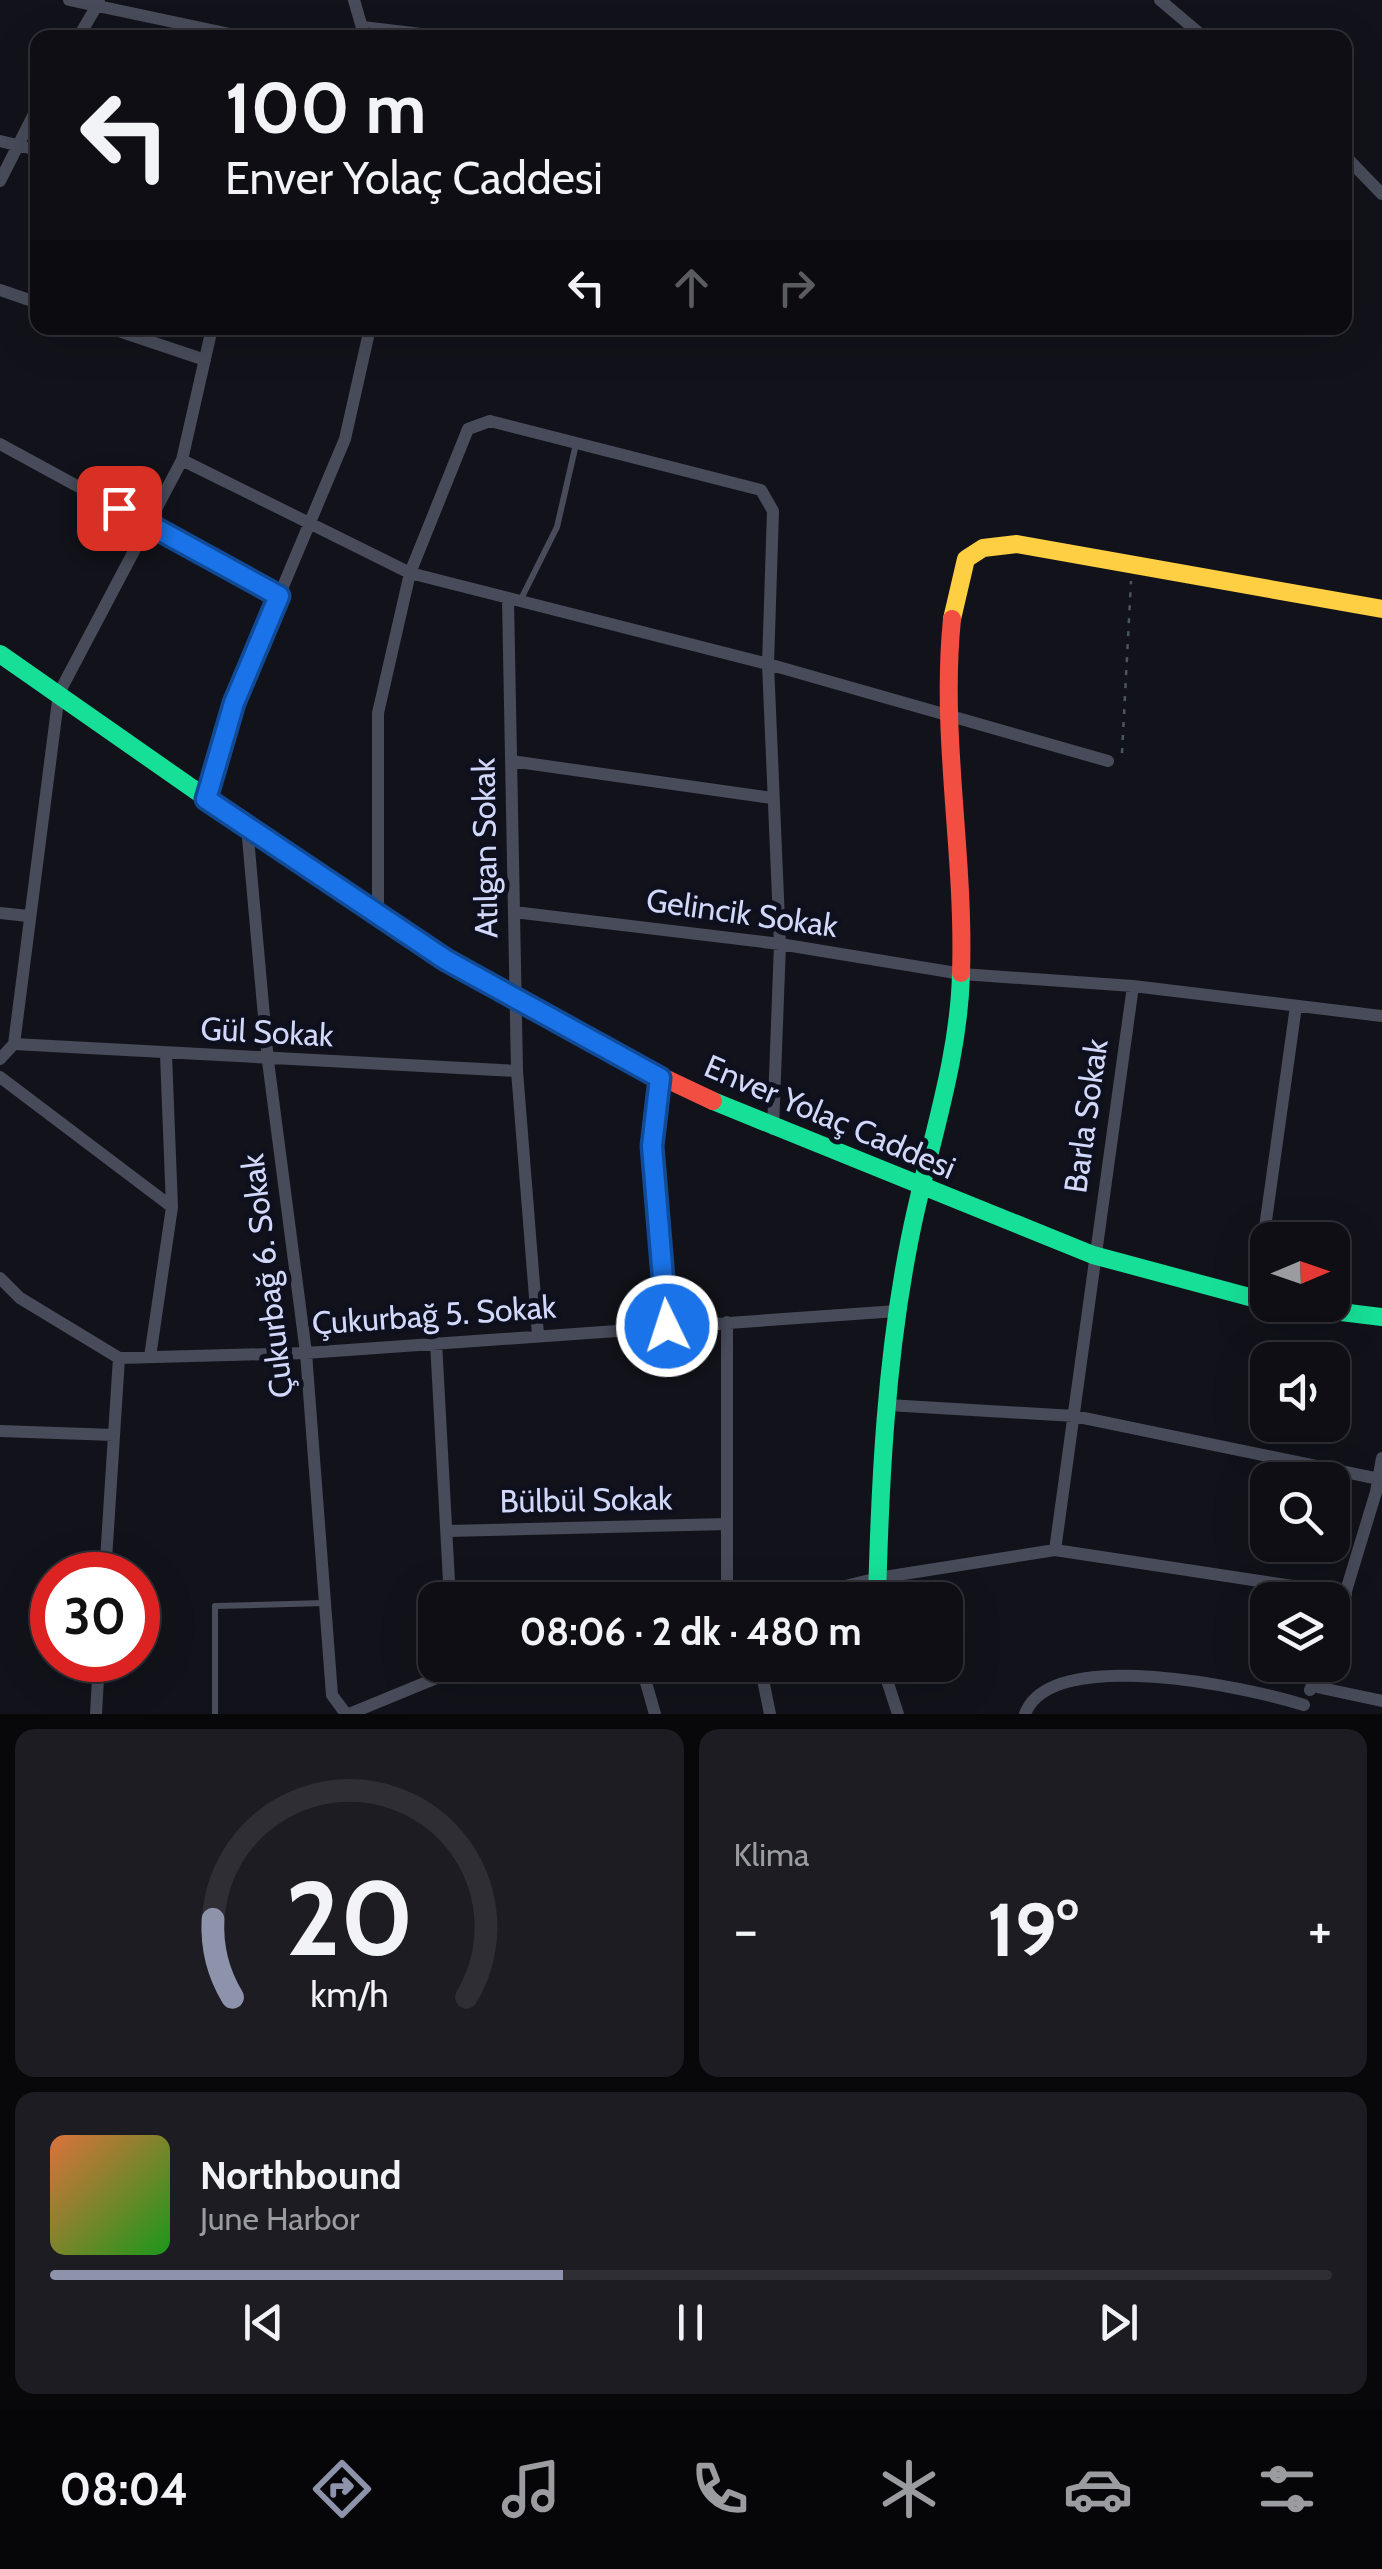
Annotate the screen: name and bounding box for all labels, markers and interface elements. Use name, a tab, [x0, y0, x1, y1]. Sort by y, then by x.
text: 100 m	[225, 65, 426, 151]
icon: left	[60, 70, 190, 200]
text: Enver Yolaç Caddesi	[225, 151, 603, 205]
icon: left	[559, 260, 614, 315]
icon: ahead	[664, 260, 719, 315]
icon: right	[769, 260, 824, 315]
pin	[77, 466, 162, 551]
icon: arrive	[92, 481, 147, 536]
street label: Atılgan Sokak	[463, 757, 506, 939]
street label: Gelincik Sokak	[644, 880, 841, 945]
street label: Gül Sokak	[200, 1009, 335, 1054]
street label: Barla Sokak	[1055, 1036, 1116, 1195]
street label: Enver Yolaç Caddesi	[699, 1046, 962, 1187]
street label: Çukurbağ 6. Sokak	[232, 1151, 301, 1400]
north arrow	[1250, 1222, 1350, 1322]
map controls	[1250, 1222, 1350, 1682]
position arrow	[615, 1274, 719, 1378]
street label: Çukurbağ 5. Sokak	[310, 1286, 558, 1342]
button: sound	[1250, 1342, 1350, 1442]
button: search	[1250, 1462, 1350, 1562]
street label: Bülbül Sokak	[499, 1478, 673, 1521]
speed limit sign: 30	[30, 1552, 160, 1682]
button: layers	[1250, 1582, 1350, 1682]
text: 08:06 · 2 dk · 480 m	[520, 1608, 861, 1655]
text: Klima	[734, 1835, 809, 1874]
text: 20	[285, 1855, 413, 1981]
text: 19°	[987, 1884, 1079, 1975]
text: −	[734, 1896, 758, 1963]
text: +	[1308, 1896, 1332, 1963]
text: km/h	[310, 1973, 388, 2016]
text: Northbound	[200, 2152, 402, 2199]
text: June Harbor	[200, 2199, 359, 2238]
icon: previous	[236, 2295, 291, 2350]
icon: pause	[663, 2295, 718, 2350]
icon: next	[1091, 2295, 1146, 2350]
icon: directions	[307, 2454, 377, 2524]
icon: music	[496, 2454, 566, 2524]
icon: phone	[685, 2454, 755, 2524]
icon: climate	[874, 2454, 944, 2524]
icon: car	[1063, 2454, 1133, 2524]
icon: filters	[1252, 2454, 1322, 2524]
text: 08:04	[60, 2462, 188, 2516]

